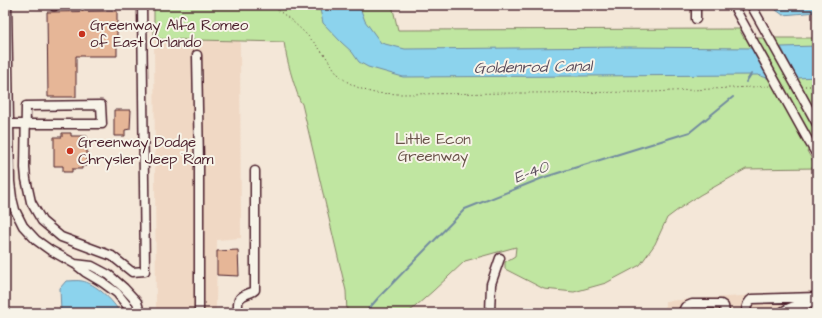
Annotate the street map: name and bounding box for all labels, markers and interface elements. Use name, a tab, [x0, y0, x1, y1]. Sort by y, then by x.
place label: Greenway Alfa Romeo of East Orlando	[90, 15, 249, 53]
marker: Greenway Alfa Romeo of East Orlando	[77, 29, 87, 39]
water label: Goldenrod Canal	[474, 55, 595, 79]
park label: Little Econ Greenway	[395, 129, 471, 168]
place label: Greenway Dodge Chrysler Jeep Ram	[78, 132, 214, 171]
marker: Greenway Dodge Chrysler Jeep Ram	[65, 146, 75, 156]
water label: E-40	[511, 155, 553, 189]

